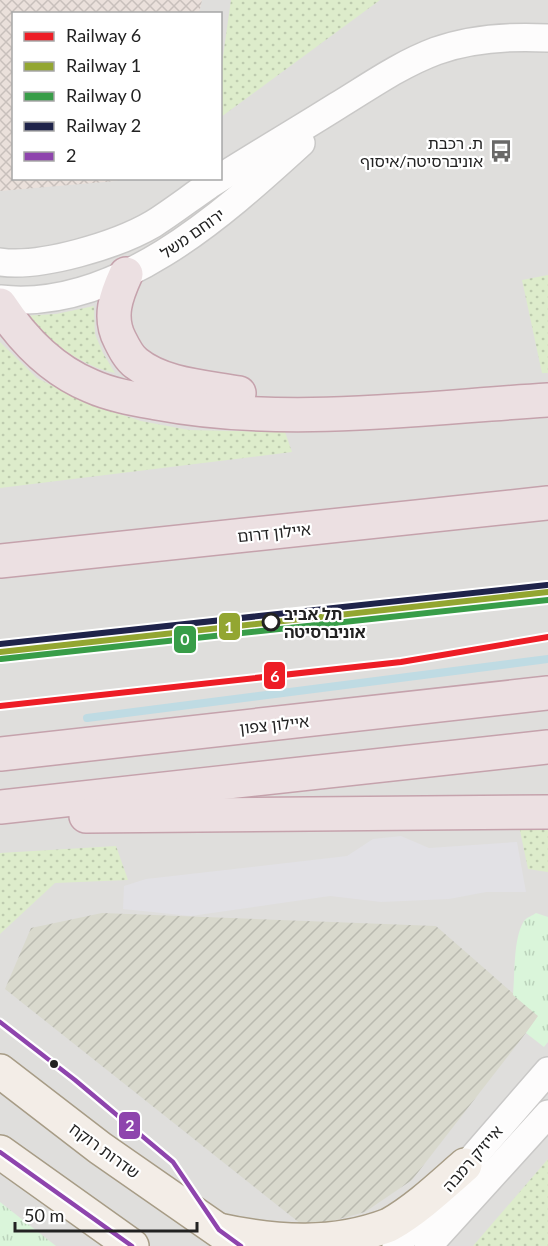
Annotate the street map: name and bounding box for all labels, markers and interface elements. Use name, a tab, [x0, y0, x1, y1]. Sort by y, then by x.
legend	[12, 12, 222, 180]
text: Railway 6	[66, 24, 141, 46]
text: Railway 1	[66, 54, 141, 76]
text: Railway 0	[66, 84, 141, 106]
text: Railway 2	[66, 114, 141, 136]
place label: ת. רכבת אוניברסיטה/איסוף	[360, 133, 483, 170]
bus stop icon: ת. רכבת אוניברסיטה/איסוף	[488, 138, 514, 164]
text: 2	[66, 144, 76, 166]
street label: ירוחם משל	[156, 204, 228, 262]
street label: איילון דרום	[236, 519, 312, 545]
place label: תל אביב אוניברסיטה	[284, 604, 366, 641]
line badge: 1	[218, 612, 241, 641]
marker: תל אביב אוניברסיטה	[262, 613, 280, 631]
text: 1	[224, 617, 234, 636]
line badge: 0	[173, 625, 197, 654]
text: 0	[180, 629, 190, 648]
line badge: 6	[263, 661, 286, 690]
text: 6	[270, 666, 280, 685]
street label: איילון צפון	[238, 711, 310, 737]
unlabelled marker	[48, 1058, 60, 1070]
line badge: 2	[118, 1111, 141, 1140]
text: 2	[125, 1115, 135, 1134]
street label: שדרות רוקח	[66, 1118, 144, 1182]
street label: אייזיק רמבה	[438, 1121, 506, 1195]
scale bar	[15, 1195, 196, 1233]
text: 50 m	[24, 1204, 64, 1226]

